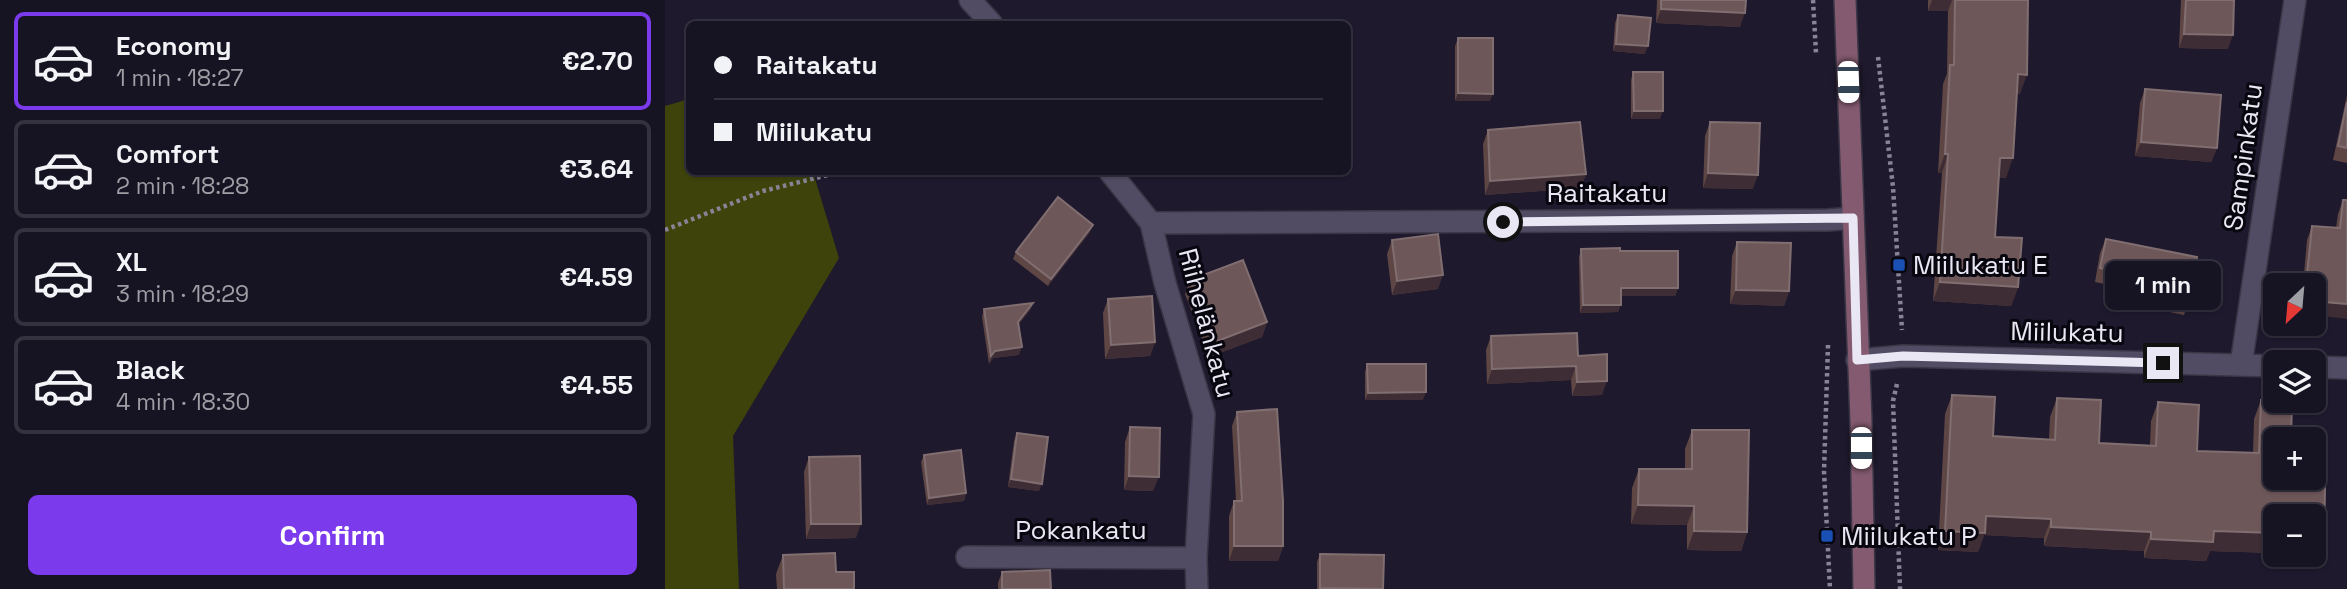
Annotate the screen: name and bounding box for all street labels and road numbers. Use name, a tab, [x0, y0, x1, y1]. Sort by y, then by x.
street label: Sampinkatu	[2216, 81, 2270, 233]
street label: Raitakatu	[1547, 176, 1667, 210]
street label: Riihelänkatu	[1171, 244, 1243, 402]
street label: Miilukatu	[2010, 314, 2124, 350]
street label: Pokankatu	[1015, 513, 1147, 547]

